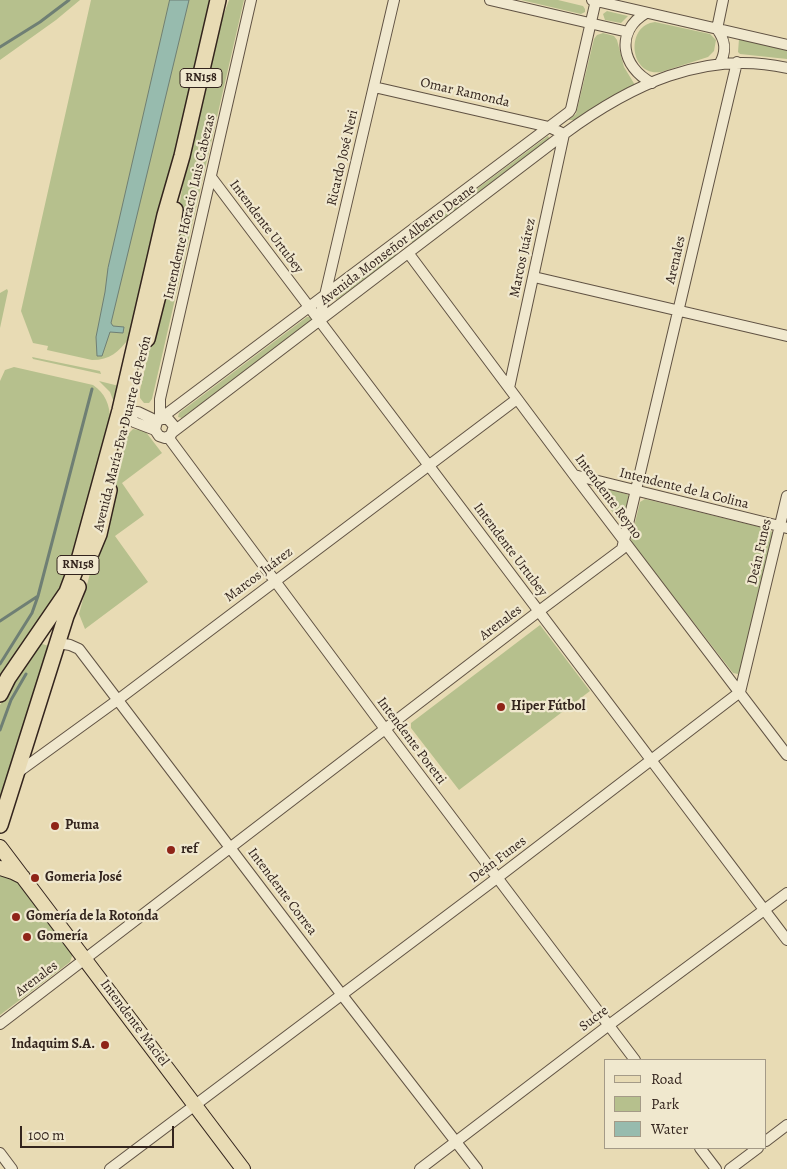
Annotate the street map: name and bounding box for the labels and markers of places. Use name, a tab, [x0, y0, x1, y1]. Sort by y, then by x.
place label: Hiper Fútbol	[511, 699, 585, 715]
marker: Hiper Fútbol	[495, 701, 507, 713]
place label: Puma	[65, 818, 99, 834]
marker: Puma	[49, 820, 61, 832]
place label: ref	[181, 842, 198, 858]
marker: ref	[165, 844, 177, 856]
place label: Gomeria José	[45, 870, 122, 886]
marker: Gomeria José	[29, 872, 41, 884]
place label: Gomería de la Rotonda	[26, 909, 159, 925]
marker: Gomería de la Rotonda	[10, 911, 22, 923]
place label: Gomería	[37, 929, 88, 945]
marker: Gomería	[21, 931, 33, 943]
place label: Indaquim S.A.	[11, 1037, 95, 1053]
marker: Indaquim S.A.	[99, 1039, 111, 1051]

